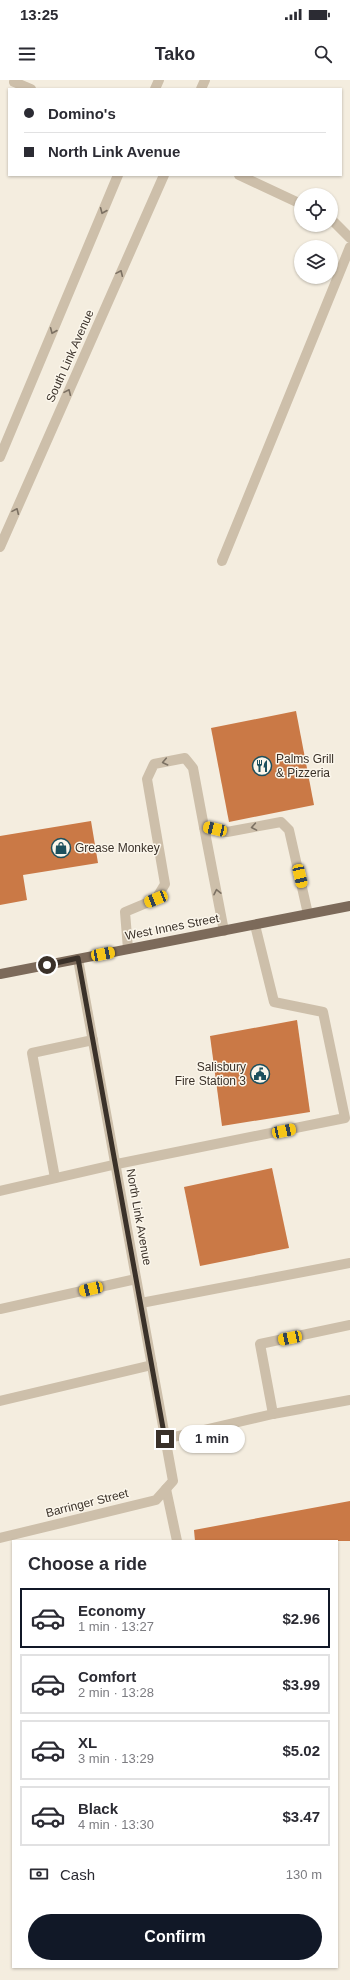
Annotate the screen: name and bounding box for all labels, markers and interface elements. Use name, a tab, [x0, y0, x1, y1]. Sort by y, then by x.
text: 13:25	[20, 6, 58, 23]
icon: menu	[16, 43, 38, 65]
icon: search	[312, 43, 334, 65]
text: Tako	[155, 44, 195, 64]
text: Domino's	[48, 105, 116, 122]
text: North Link Avenue	[48, 143, 180, 160]
map controls	[294, 188, 338, 284]
button: locate	[294, 188, 338, 232]
one-way arrow	[100, 207, 108, 214]
button: layers	[294, 240, 338, 284]
one-way arrow	[116, 270, 124, 277]
street label: South Link Avenue	[43, 307, 97, 404]
one-way arrow	[50, 326, 58, 334]
one-way arrow	[63, 389, 71, 397]
one-way arrow	[11, 508, 19, 515]
place label: Palms Grill & Pizzeria	[276, 752, 334, 780]
restaurant icon: Palms Grill & Pizzeria	[251, 755, 273, 777]
one-way arrow	[162, 757, 169, 765]
car	[202, 820, 228, 838]
one-way arrow	[251, 822, 257, 831]
shop icon: Grease Monkey	[50, 837, 72, 859]
place label: Grease Monkey	[75, 841, 160, 855]
car	[291, 863, 309, 889]
car	[143, 889, 169, 909]
one-way arrow	[213, 889, 222, 895]
street label: West Innes Street	[124, 911, 221, 943]
car	[90, 946, 116, 962]
route start	[38, 956, 56, 974]
place label: Salisbury Fire Station 3	[175, 1060, 246, 1088]
public building icon: Salisbury Fire Station 3	[249, 1063, 271, 1085]
car	[271, 1123, 297, 1139]
street label: North Link Avenue	[124, 1168, 154, 1267]
car	[78, 1280, 104, 1298]
car	[277, 1330, 303, 1346]
callout: 1 min	[179, 1425, 245, 1453]
route end	[156, 1430, 174, 1448]
text: 1 min	[195, 1431, 229, 1446]
street label: Barringer Street	[44, 1486, 130, 1520]
text: Choose a ride	[28, 1554, 147, 1574]
icon: car	[30, 1600, 66, 1636]
text: Economy	[78, 1602, 146, 1619]
text: $2.96	[282, 1610, 320, 1627]
text: 1 min · 13:27	[78, 1619, 154, 1634]
icon: car	[30, 1666, 66, 1702]
text: Comfort	[78, 1668, 136, 1685]
text: $3.99	[282, 1676, 320, 1693]
text: 2 min · 13:28	[78, 1685, 154, 1700]
icon: car	[30, 1732, 66, 1768]
text: XL	[78, 1734, 97, 1751]
text: $5.02	[282, 1742, 320, 1759]
text: 3 min · 13:29	[78, 1751, 154, 1766]
icon: car	[30, 1798, 66, 1834]
text: Black	[78, 1800, 118, 1817]
text: $3.47	[282, 1808, 320, 1825]
text: 4 min · 13:30	[78, 1817, 154, 1832]
icon: cash	[28, 1863, 50, 1885]
text: Cash	[60, 1866, 95, 1883]
text: 130 m	[286, 1867, 322, 1882]
button: Confirm	[28, 1914, 322, 1960]

